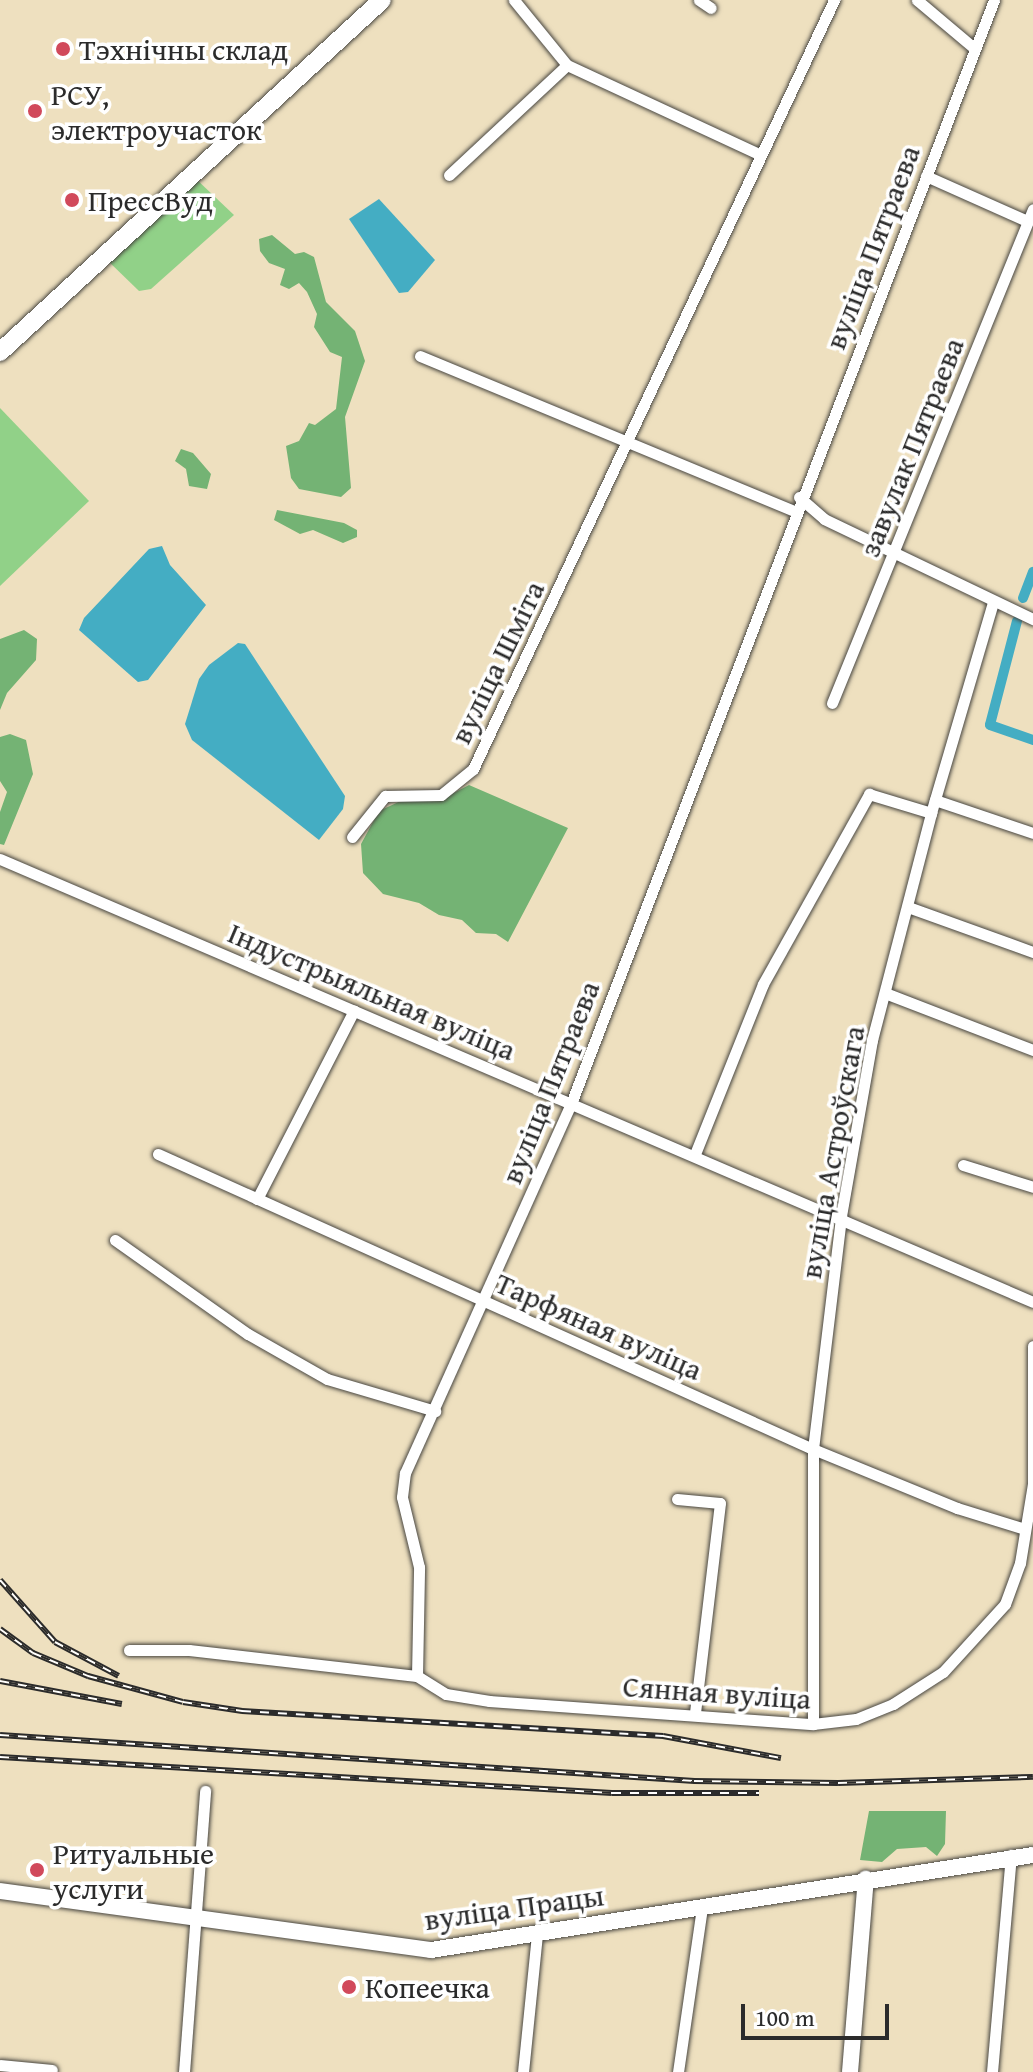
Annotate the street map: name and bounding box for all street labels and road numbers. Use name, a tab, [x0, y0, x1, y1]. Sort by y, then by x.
street label: вуліца Пятраева	[817, 140, 927, 354]
street label: завулак Пятраева	[851, 332, 971, 562]
street label: вуліца Шміта	[442, 575, 552, 749]
street label: Індустрыяльная вуліца	[223, 914, 521, 1068]
street label: вуліца Пятраева	[493, 975, 607, 1189]
street label: вуліца Астроўскага	[792, 1023, 872, 1281]
street label: Тарфяная вуліца	[490, 1264, 708, 1388]
street label: Сянная вуліца	[622, 1667, 812, 1717]
street label: вуліца Працы	[422, 1877, 606, 1937]

